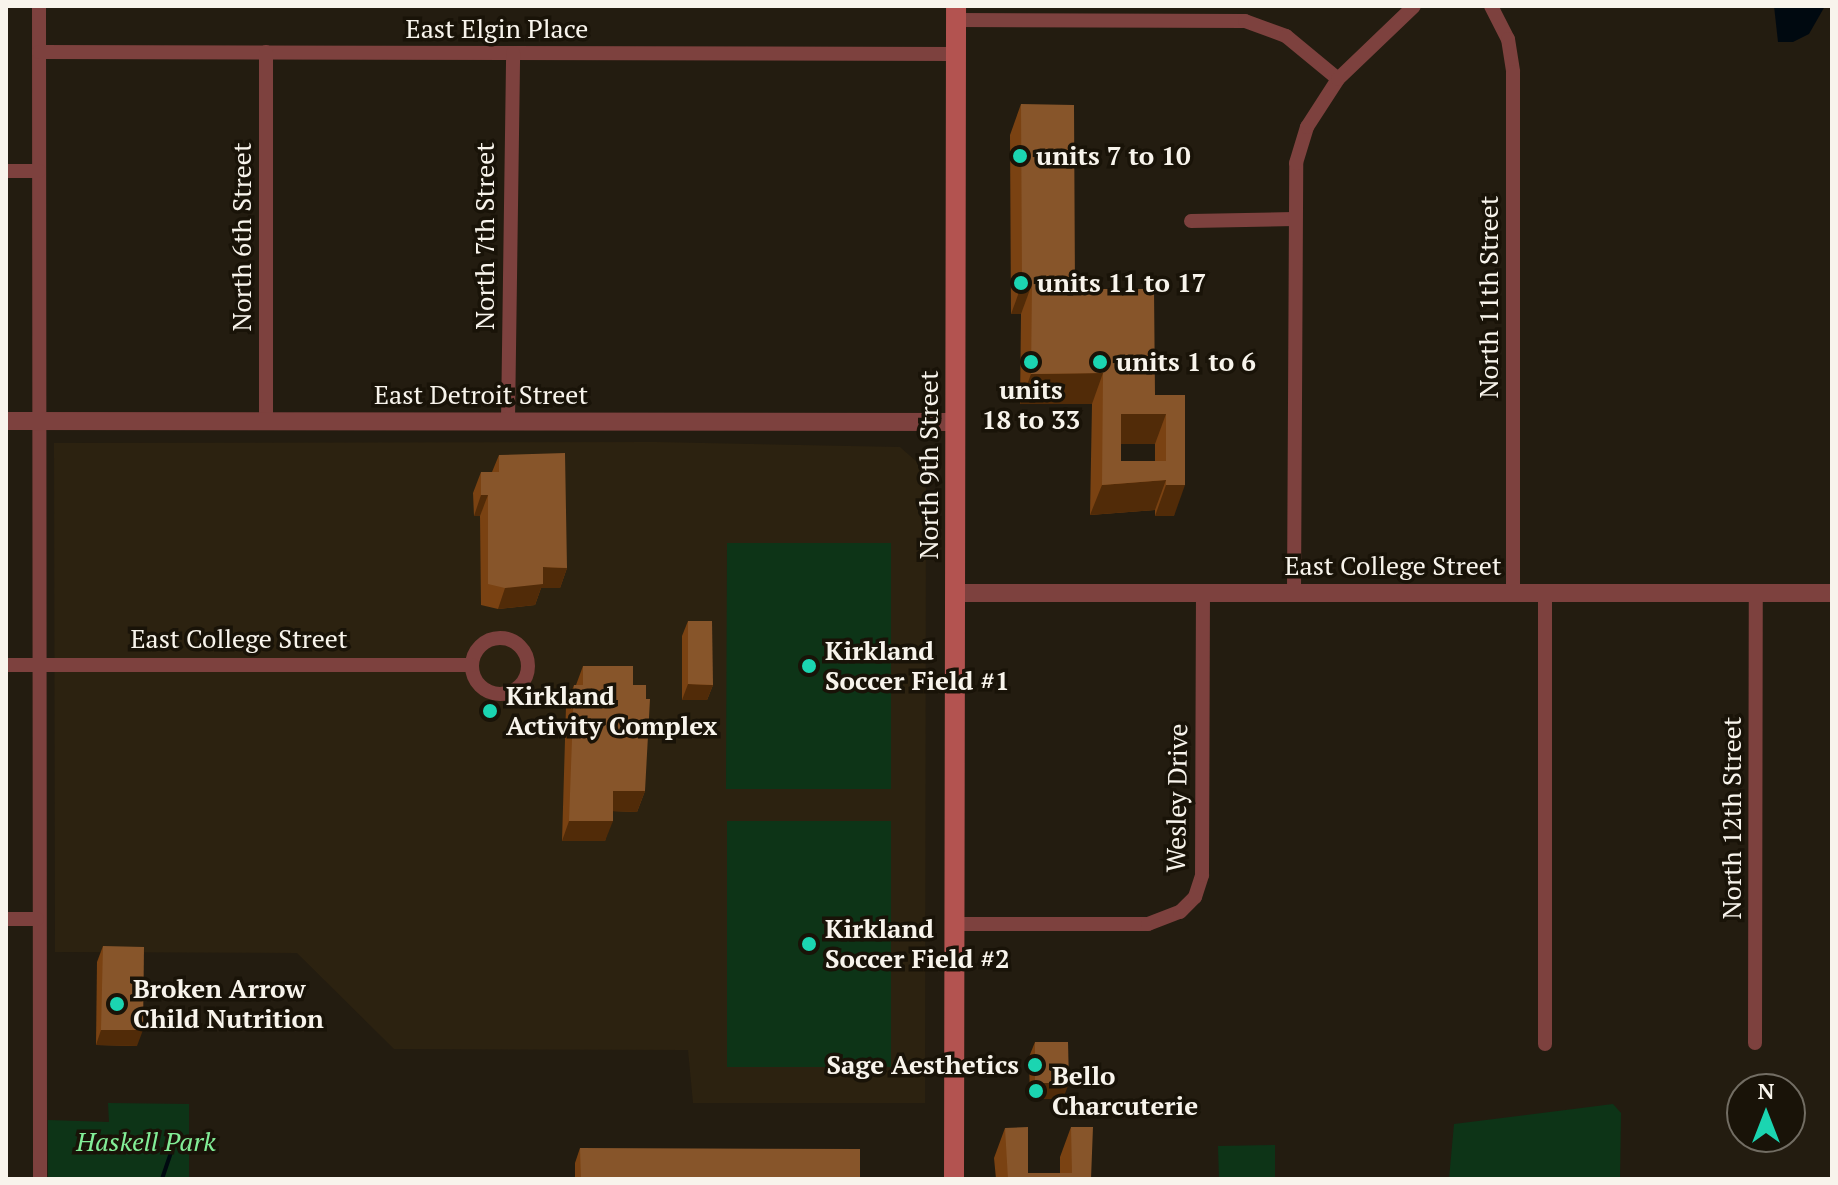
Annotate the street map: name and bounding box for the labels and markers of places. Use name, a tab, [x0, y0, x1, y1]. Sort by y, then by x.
place label: units 7 to 10	[1036, 140, 1191, 172]
marker: units 7 to 10	[1011, 147, 1029, 165]
place label: units 11 to 17	[1037, 267, 1206, 299]
marker: units 11 to 17	[1012, 274, 1030, 292]
place label: units 1 to 6	[1116, 346, 1256, 378]
marker: units 18 to 33	[1022, 353, 1040, 371]
marker: units 1 to 6	[1091, 353, 1109, 371]
place label: units 18 to 33	[982, 374, 1080, 436]
place label: Kirkland Soccer Field #1	[825, 635, 1010, 696]
marker: Kirkland Soccer Field #1	[800, 657, 818, 675]
place label: Kirkland Activity Complex	[506, 680, 717, 742]
marker: Kirkland Activity Complex	[481, 702, 499, 720]
place label: Kirkland Soccer Field #2	[825, 913, 1010, 974]
marker: Kirkland Soccer Field #2	[800, 935, 818, 953]
place label: Broken Arrow Child Nutrition	[133, 973, 324, 1034]
marker: Broken Arrow Child Nutrition	[108, 995, 126, 1013]
place label: Sage Aesthetics	[826, 1049, 1019, 1081]
marker: Sage Aesthetics	[1026, 1056, 1044, 1074]
place label: Bello Charcuterie	[1052, 1060, 1198, 1122]
marker: Bello Charcuterie	[1027, 1082, 1045, 1100]

